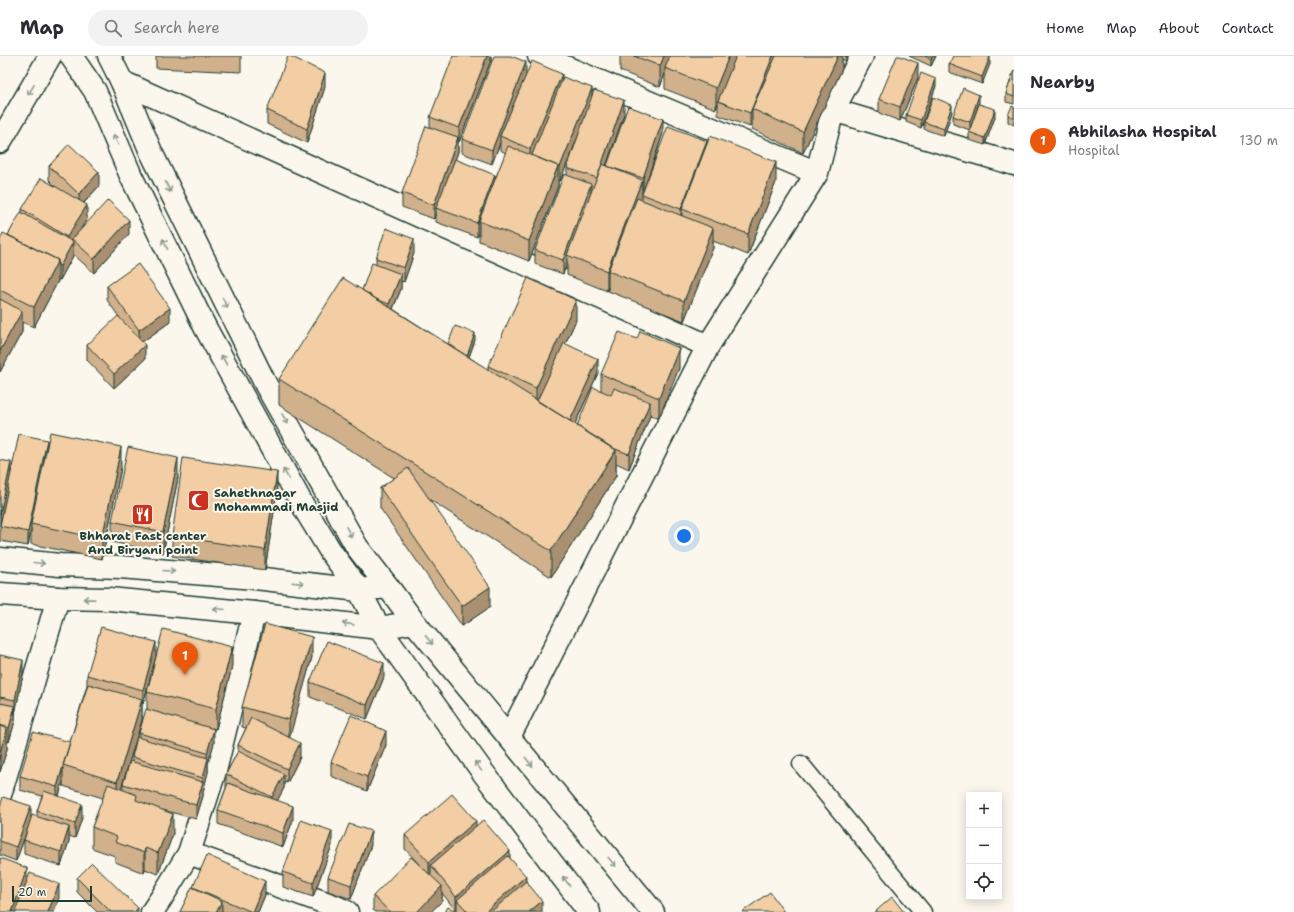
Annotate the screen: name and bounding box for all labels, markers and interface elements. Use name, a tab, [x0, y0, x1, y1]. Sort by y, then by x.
search box	[88, 10, 368, 46]
text: Map	[20, 15, 64, 40]
icon: search	[102, 17, 124, 39]
text: Search here	[134, 18, 220, 38]
text: Home	[1046, 19, 1085, 37]
text: Map	[1107, 19, 1137, 37]
text: About	[1159, 19, 1200, 37]
text: Contact	[1222, 19, 1274, 37]
text: Nearby	[1030, 71, 1095, 93]
one-way arrow	[26, 84, 34, 96]
text: Abhilasha Hospital	[1068, 122, 1217, 142]
text: 1	[1040, 132, 1046, 149]
text: 130 m	[1240, 132, 1278, 149]
one-way arrow	[111, 135, 119, 147]
text: Hospital	[1068, 142, 1119, 159]
one-way arrow	[165, 180, 172, 192]
one-way arrow	[161, 239, 168, 251]
one-way arrow	[222, 297, 230, 309]
one-way arrow	[219, 354, 227, 366]
one-way arrow	[281, 413, 289, 425]
one-way arrow	[282, 468, 290, 480]
place label: Sahethnagar Mohammadi Masjid	[214, 485, 339, 515]
mosque icon: Sahethnagar Mohammadi Masjid	[186, 487, 212, 513]
restaurant icon: Bhharat Fast center And Biryani point	[130, 502, 156, 528]
one-way arrow	[345, 526, 353, 538]
your location	[674, 526, 694, 546]
place label: Bhharat Fast center And Biryani point	[80, 528, 207, 558]
one-way arrow	[32, 559, 45, 566]
one-way arrow	[162, 567, 175, 575]
one-way arrow	[291, 580, 304, 587]
one-way arrow	[83, 595, 96, 603]
one-way arrow	[213, 606, 226, 613]
one-way arrow	[342, 620, 355, 628]
one-way arrow	[424, 635, 433, 645]
pin: 1	[172, 642, 198, 675]
one-way arrow	[524, 757, 533, 767]
one-way arrow	[474, 761, 483, 772]
map controls	[966, 792, 1002, 900]
button: +	[966, 792, 1002, 828]
button: −	[966, 828, 1002, 864]
one-way arrow	[607, 857, 616, 867]
button: locate	[966, 864, 1002, 900]
one-way arrow	[562, 875, 570, 886]
scale bar	[12, 884, 92, 903]
text: 20 m	[18, 885, 46, 900]

